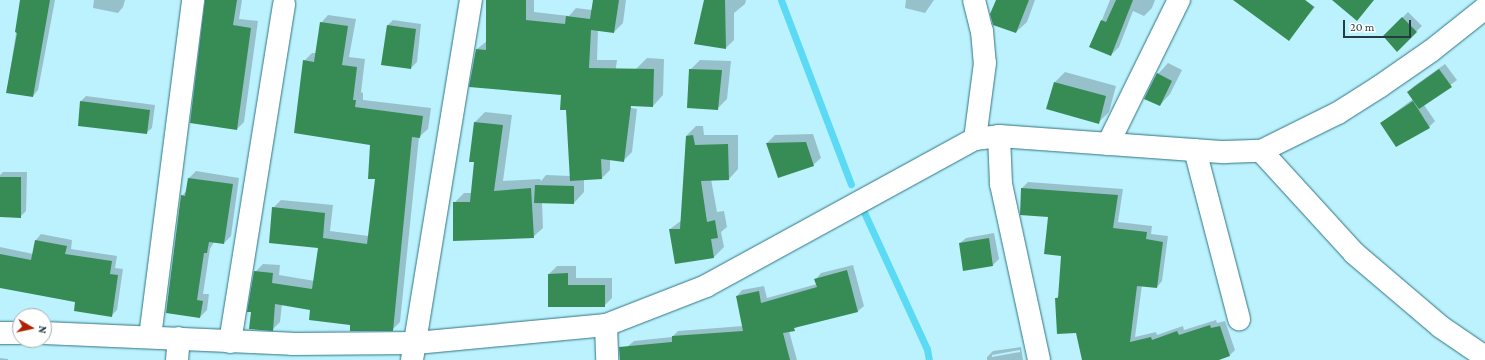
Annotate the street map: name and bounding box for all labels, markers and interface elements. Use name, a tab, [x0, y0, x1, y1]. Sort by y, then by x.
scale bar	[1345, 12, 1413, 38]
text: 20 m	[1350, 20, 1374, 34]
north arrow	[12, 308, 52, 348]
text: N	[36, 325, 49, 334]

